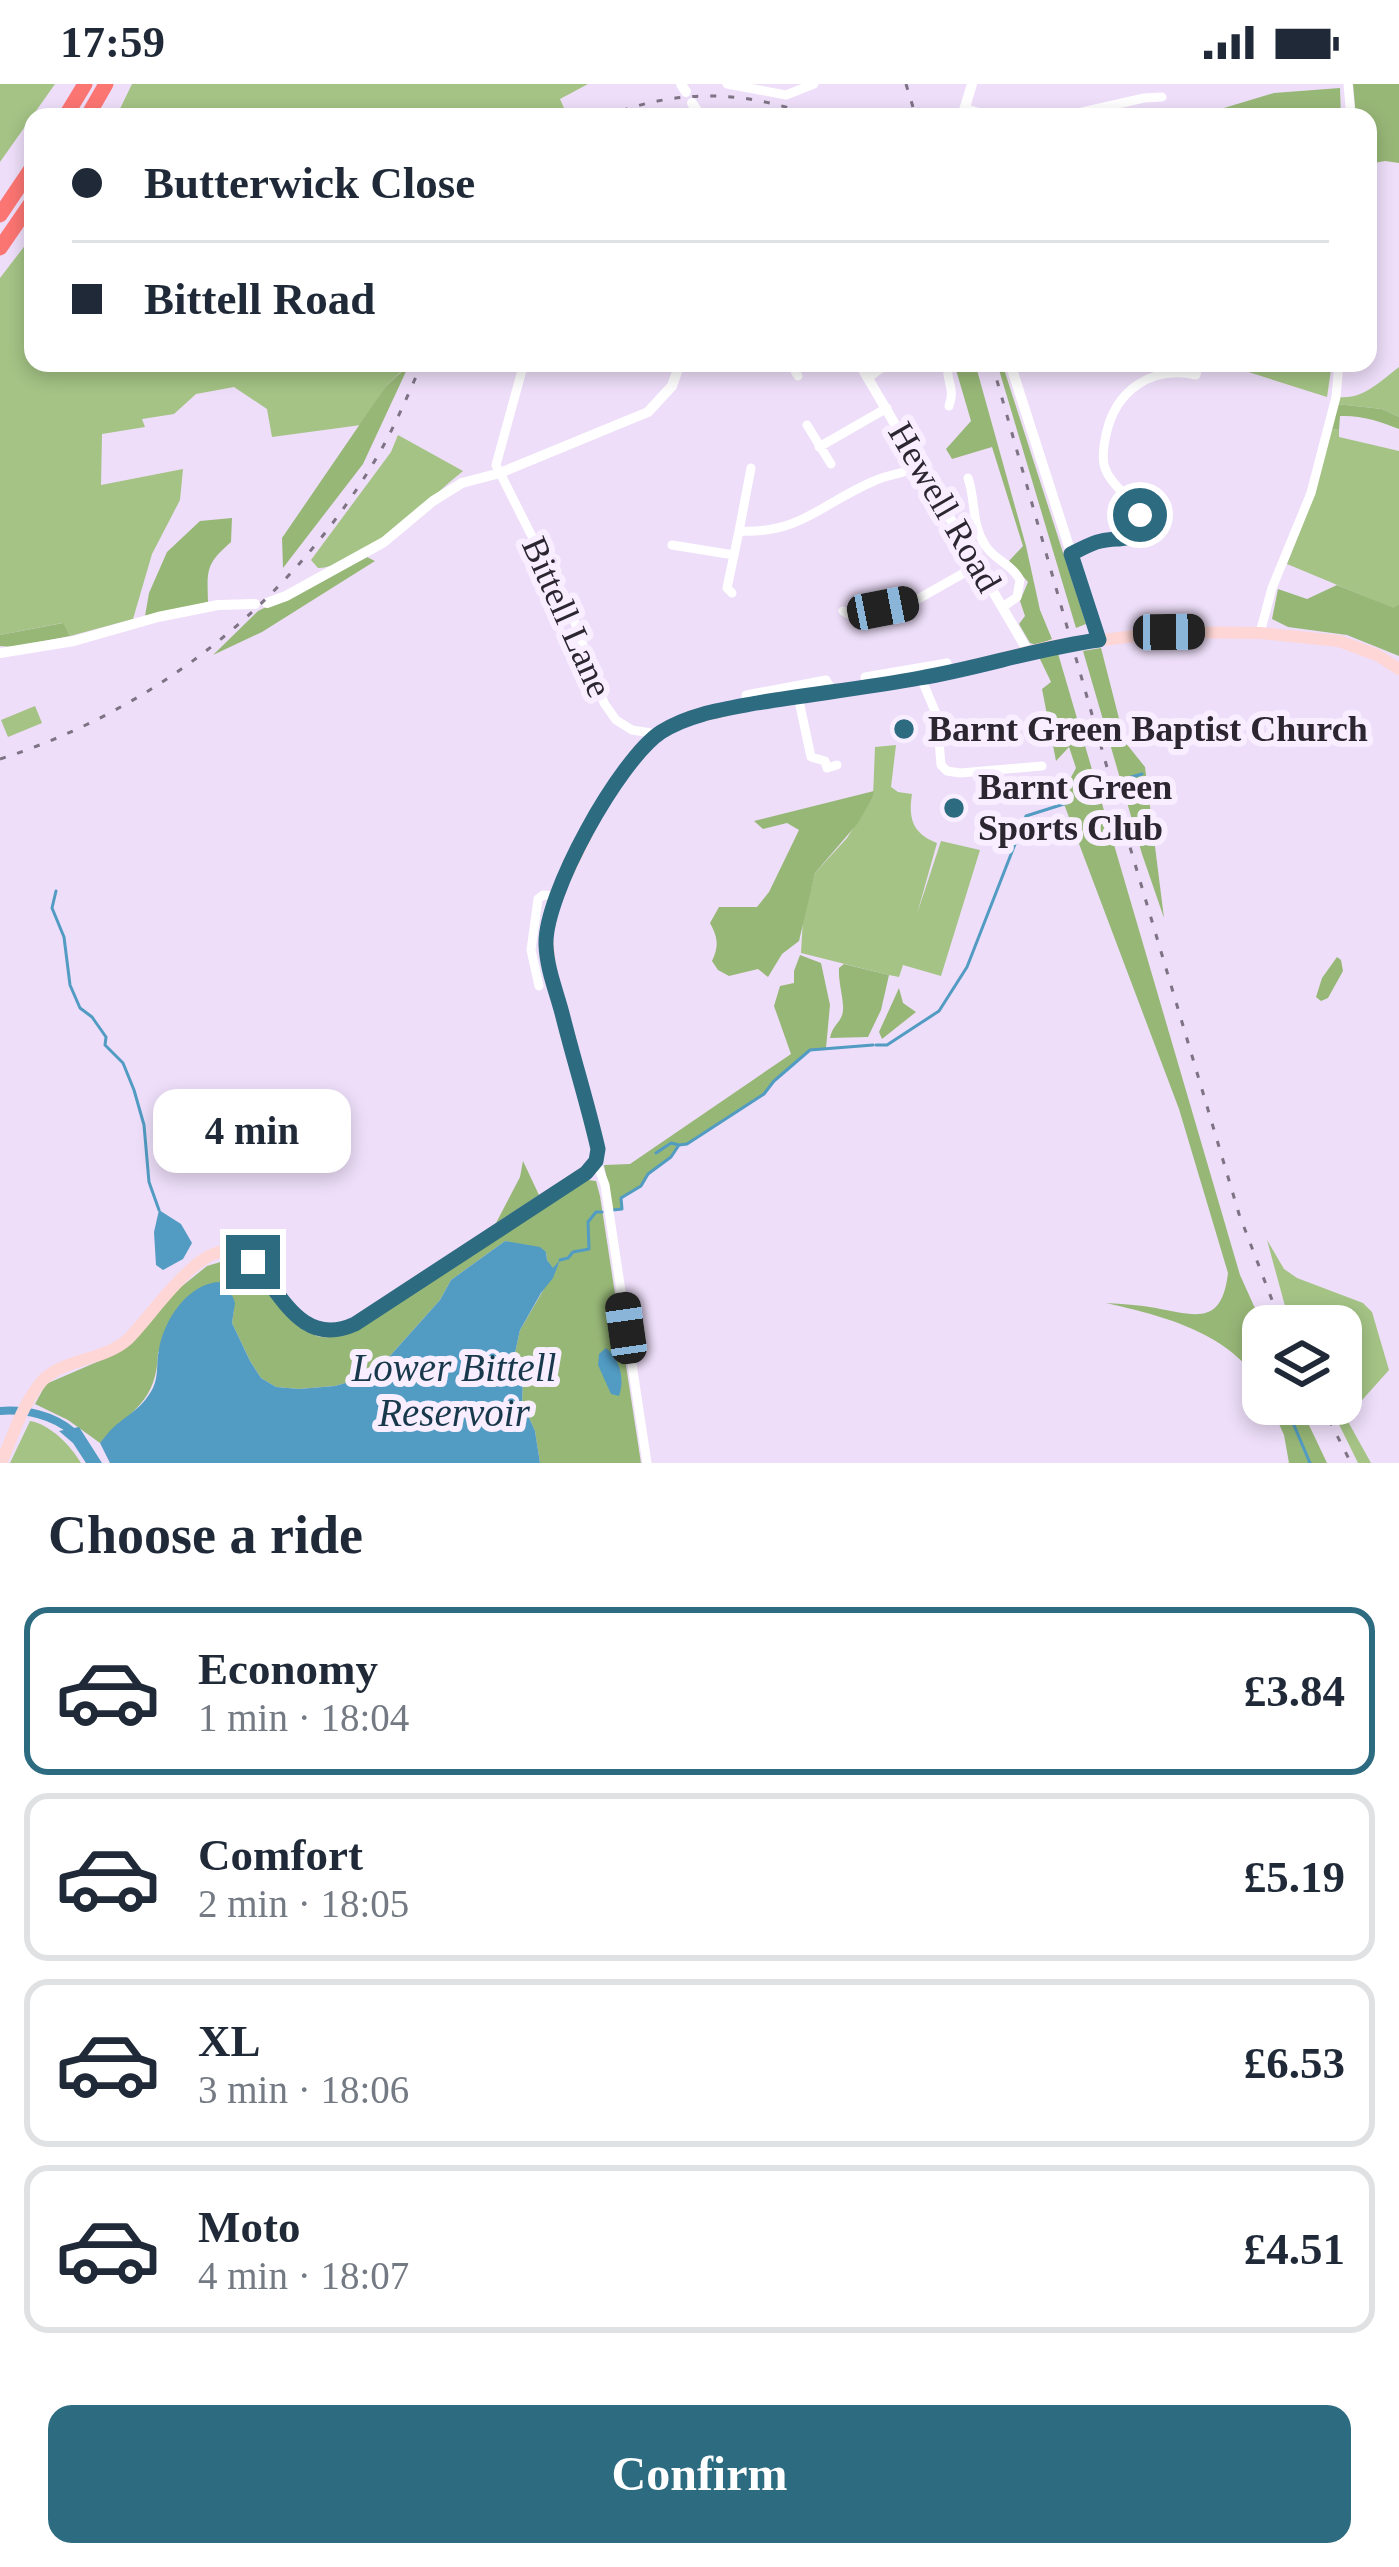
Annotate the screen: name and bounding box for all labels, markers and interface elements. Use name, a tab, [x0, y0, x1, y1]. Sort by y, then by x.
text: 17:59	[60, 17, 165, 67]
text: Butterwick Close	[144, 158, 475, 208]
text: Bittell Road	[144, 274, 375, 324]
street label: Hewell Road	[880, 415, 1010, 599]
route start	[1113, 488, 1167, 542]
street label: Bittell Lane	[514, 531, 620, 703]
car	[844, 583, 922, 633]
car	[1133, 613, 1205, 651]
place label: Barnt Green Baptist Church	[928, 709, 1368, 749]
marker: Barnt Green Baptist Church	[891, 716, 917, 742]
place label: Barnt Green Sports Club	[978, 767, 1172, 848]
marker: Barnt Green Sports Club	[941, 795, 967, 821]
callout: 4 min	[154, 1088, 352, 1172]
text: 4 min	[205, 1109, 299, 1152]
route end	[226, 1235, 280, 1289]
car	[603, 1290, 649, 1366]
map controls	[1242, 1305, 1362, 1425]
button: layers	[1242, 1305, 1362, 1425]
water label: Lower Bittell Reservoir	[351, 1346, 556, 1434]
text: Choose a ride	[48, 1505, 363, 1565]
icon: car	[54, 1637, 162, 1745]
text: Economy	[198, 1644, 378, 1694]
text: £3.84	[1244, 1666, 1345, 1716]
text: 1 min · 18:04	[198, 1696, 409, 1739]
icon: car	[54, 1823, 162, 1931]
text: Comfort	[198, 1830, 363, 1880]
text: £5.19	[1244, 1852, 1345, 1902]
text: 2 min · 18:05	[198, 1882, 409, 1925]
icon: car	[54, 2009, 162, 2117]
text: XL	[198, 2016, 261, 2066]
text: £6.53	[1244, 2038, 1345, 2088]
text: 3 min · 18:06	[198, 2068, 409, 2111]
icon: car	[54, 2195, 162, 2303]
text: Moto	[198, 2202, 300, 2252]
text: £4.51	[1244, 2224, 1345, 2274]
text: 4 min · 18:07	[198, 2254, 409, 2297]
button: Confirm	[48, 2405, 1351, 2543]

